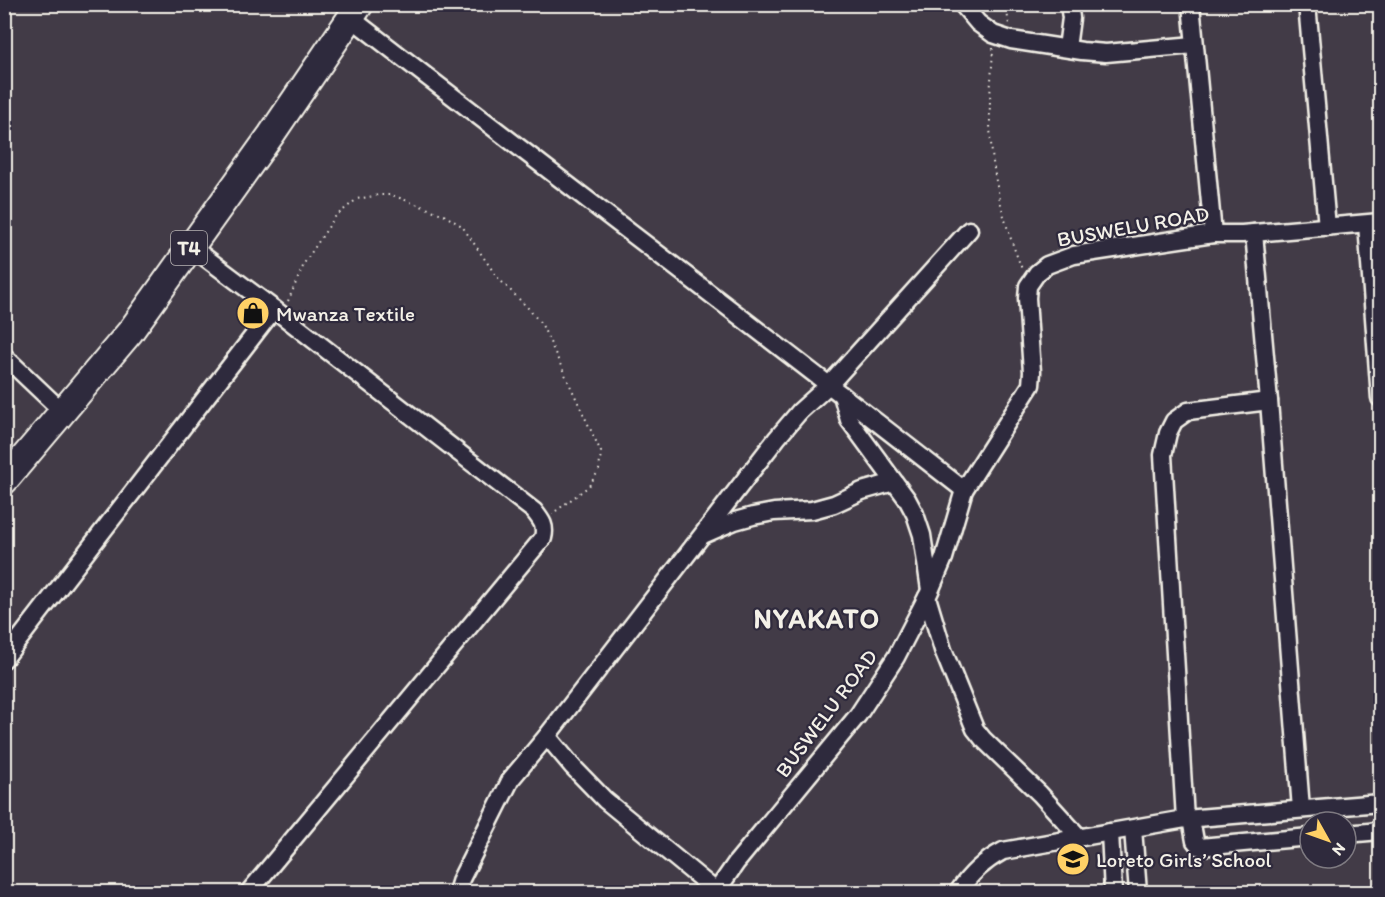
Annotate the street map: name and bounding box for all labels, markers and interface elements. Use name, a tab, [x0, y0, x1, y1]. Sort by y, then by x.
street label: BUSWELU ROAD	[1055, 200, 1211, 252]
road number: T4	[171, 231, 207, 265]
shop icon: Mwanza Textile	[235, 295, 271, 331]
place label: Mwanza Textile	[276, 301, 415, 326]
district label: NYAKATO	[753, 602, 881, 635]
street label: BUSWELU ROAD	[770, 644, 882, 782]
north arrow	[1298, 810, 1358, 870]
text: N	[1328, 839, 1350, 860]
school or university icon: Loreto Girls’ School	[1055, 841, 1091, 877]
place label: Loreto Girls’ School	[1096, 847, 1272, 872]

